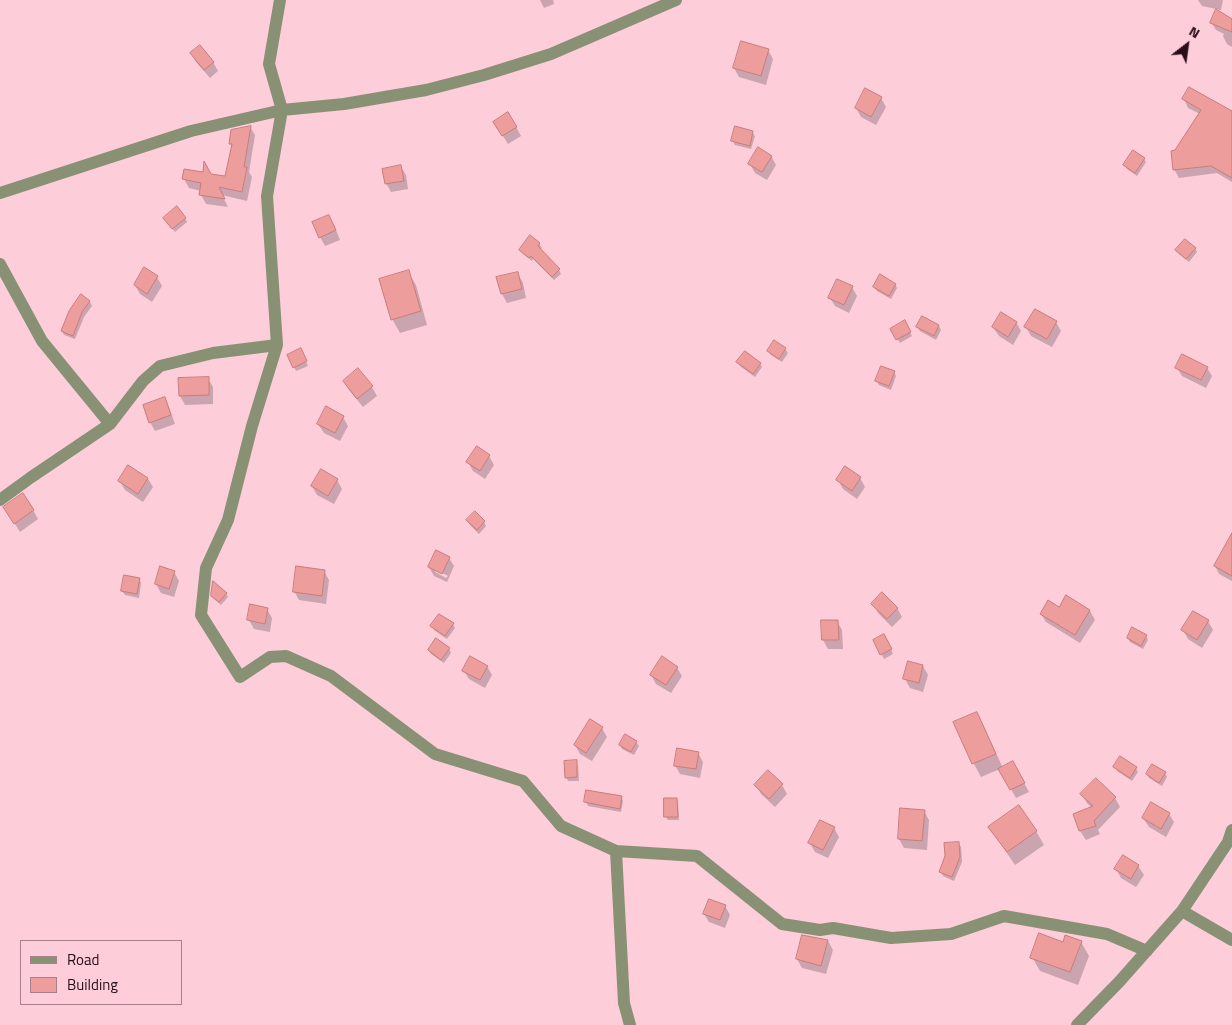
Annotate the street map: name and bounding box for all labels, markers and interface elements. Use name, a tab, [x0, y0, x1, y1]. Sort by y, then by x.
north arrow	[1162, 20, 1212, 70]
text: N	[1185, 20, 1204, 43]
legend	[20, 940, 182, 1005]
text: Road	[67, 948, 99, 971]
text: Building	[67, 973, 118, 996]

